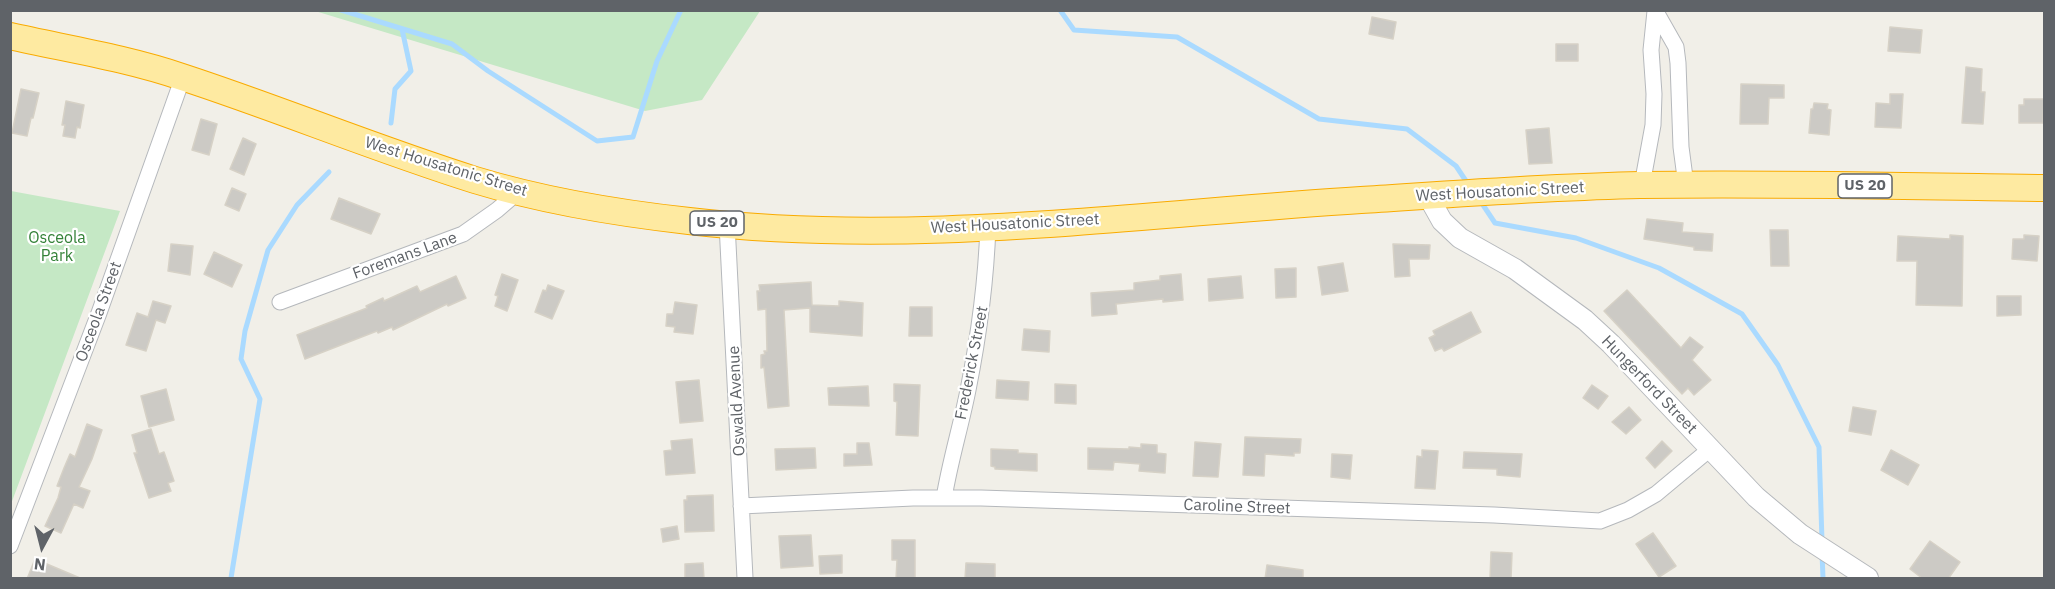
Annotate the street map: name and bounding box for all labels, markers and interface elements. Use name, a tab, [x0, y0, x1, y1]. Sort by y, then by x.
street label: West Housatonic Street	[362, 133, 530, 201]
road number: US 20	[1838, 174, 1892, 198]
street label: West Housatonic Street	[1415, 178, 1585, 206]
street label: West Housatonic Street	[930, 210, 1100, 238]
road number: US 20	[690, 211, 744, 235]
park label: Osceola Park	[28, 228, 86, 266]
street label: Foremans Lane	[350, 228, 460, 284]
street label: Osceola Street	[72, 259, 126, 365]
street label: Frederick Street	[952, 305, 992, 421]
street label: Hungerford Street	[1597, 332, 1701, 438]
street label: Oswald Avenue	[725, 345, 749, 457]
street label: Caroline Street	[1183, 496, 1291, 518]
north arrow	[12, 517, 72, 577]
text: N	[33, 554, 47, 575]

